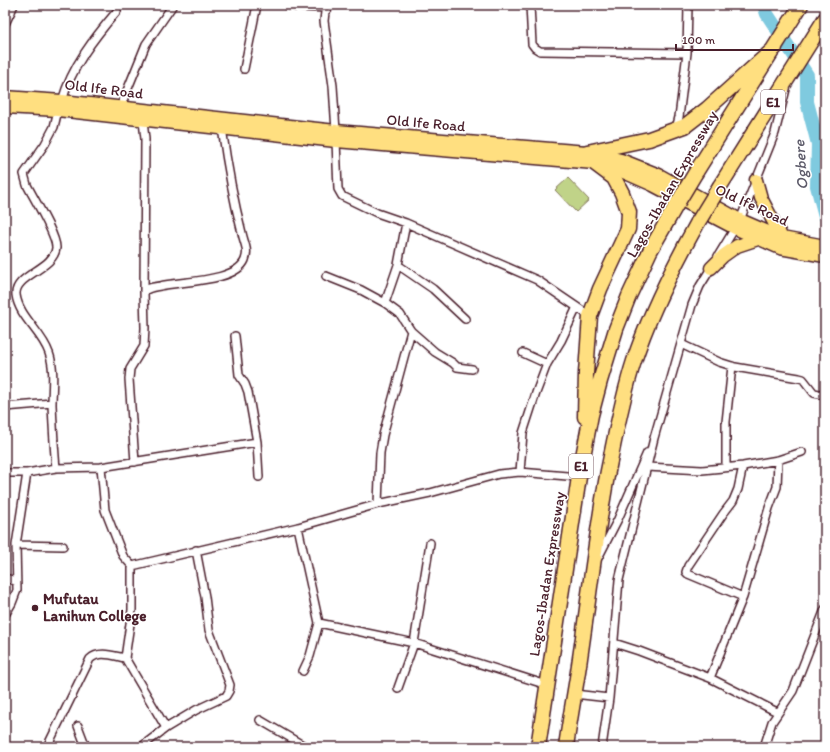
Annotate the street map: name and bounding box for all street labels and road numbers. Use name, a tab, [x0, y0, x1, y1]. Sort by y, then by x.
street label: Old Ife Road	[64, 75, 145, 103]
road number: E1	[761, 90, 785, 114]
street label: Lagos-Ibadan Expressway	[623, 107, 721, 261]
street label: Old Ife Road	[386, 111, 467, 135]
street label: Old Ife Road	[712, 180, 792, 230]
road number: E1	[569, 454, 593, 478]
street label: Lagos-Ibadan Expressway	[525, 490, 569, 658]

